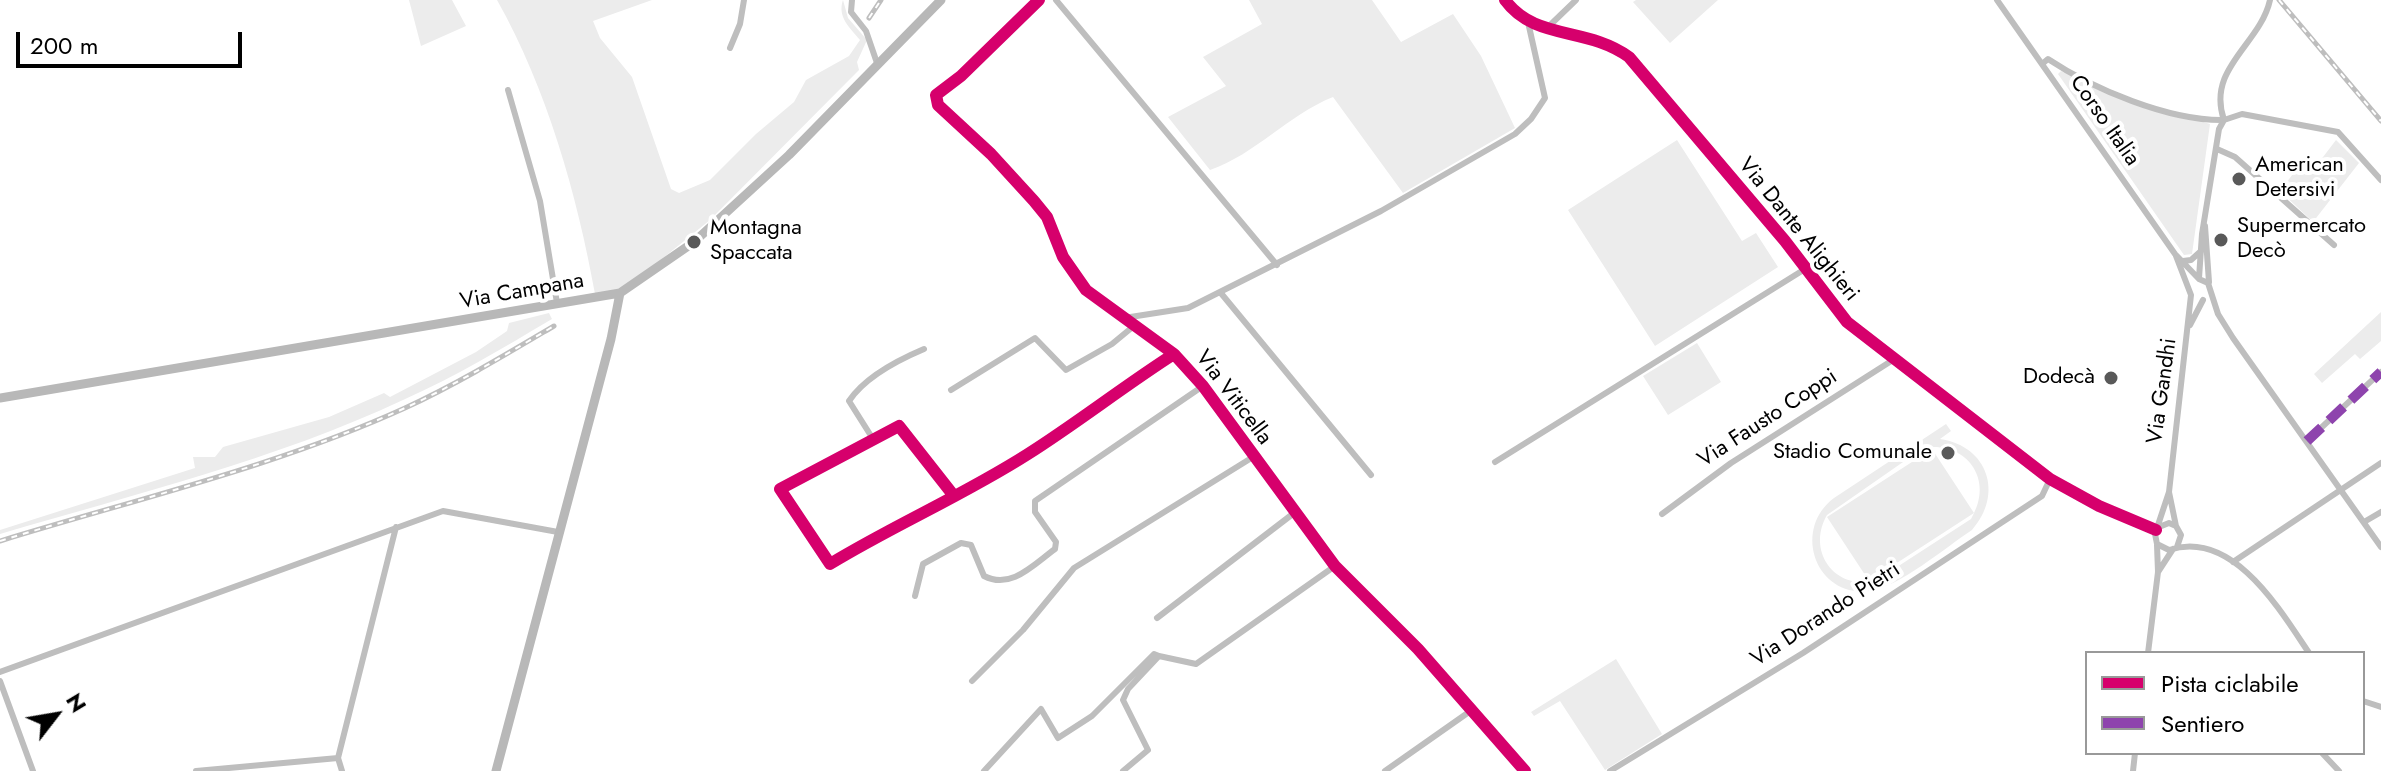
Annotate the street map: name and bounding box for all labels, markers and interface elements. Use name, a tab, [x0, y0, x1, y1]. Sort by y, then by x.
scale bar	[20, 16, 246, 66]
text: 200 m	[30, 28, 98, 63]
street label: Corso Italia	[2063, 71, 2145, 171]
street label: Via Dante Alighieri	[1732, 153, 1864, 307]
place label: American Detersivi	[2255, 153, 2344, 204]
marker: American Detersivi	[2230, 170, 2248, 188]
place label: Supermercato Decò	[2237, 214, 2366, 266]
place label: Montagna Spaccata	[710, 216, 802, 268]
marker: Supermercato Decò	[2212, 231, 2230, 249]
marker: Montagna Spaccata	[685, 233, 703, 251]
street label: Via Campana	[458, 268, 586, 316]
street label: Via Gandhi	[2143, 336, 2183, 446]
street label: Via Viticella	[1189, 346, 1277, 450]
street label: Via Fausto Coppi	[1693, 364, 1843, 474]
place label: Dodecà	[2023, 365, 2095, 391]
marker: Dodecà	[2102, 369, 2120, 387]
place label: Stadio Comunale	[1773, 440, 1932, 466]
marker: Stadio Comunale	[1939, 444, 1957, 462]
street label: Via Dorando Pietri	[1746, 557, 1906, 673]
legend	[2085, 651, 2365, 755]
text: Pista ciclabile	[2161, 666, 2299, 701]
north arrow	[16, 675, 96, 755]
text: N	[58, 687, 95, 718]
text: Sentiero	[2161, 706, 2244, 741]

